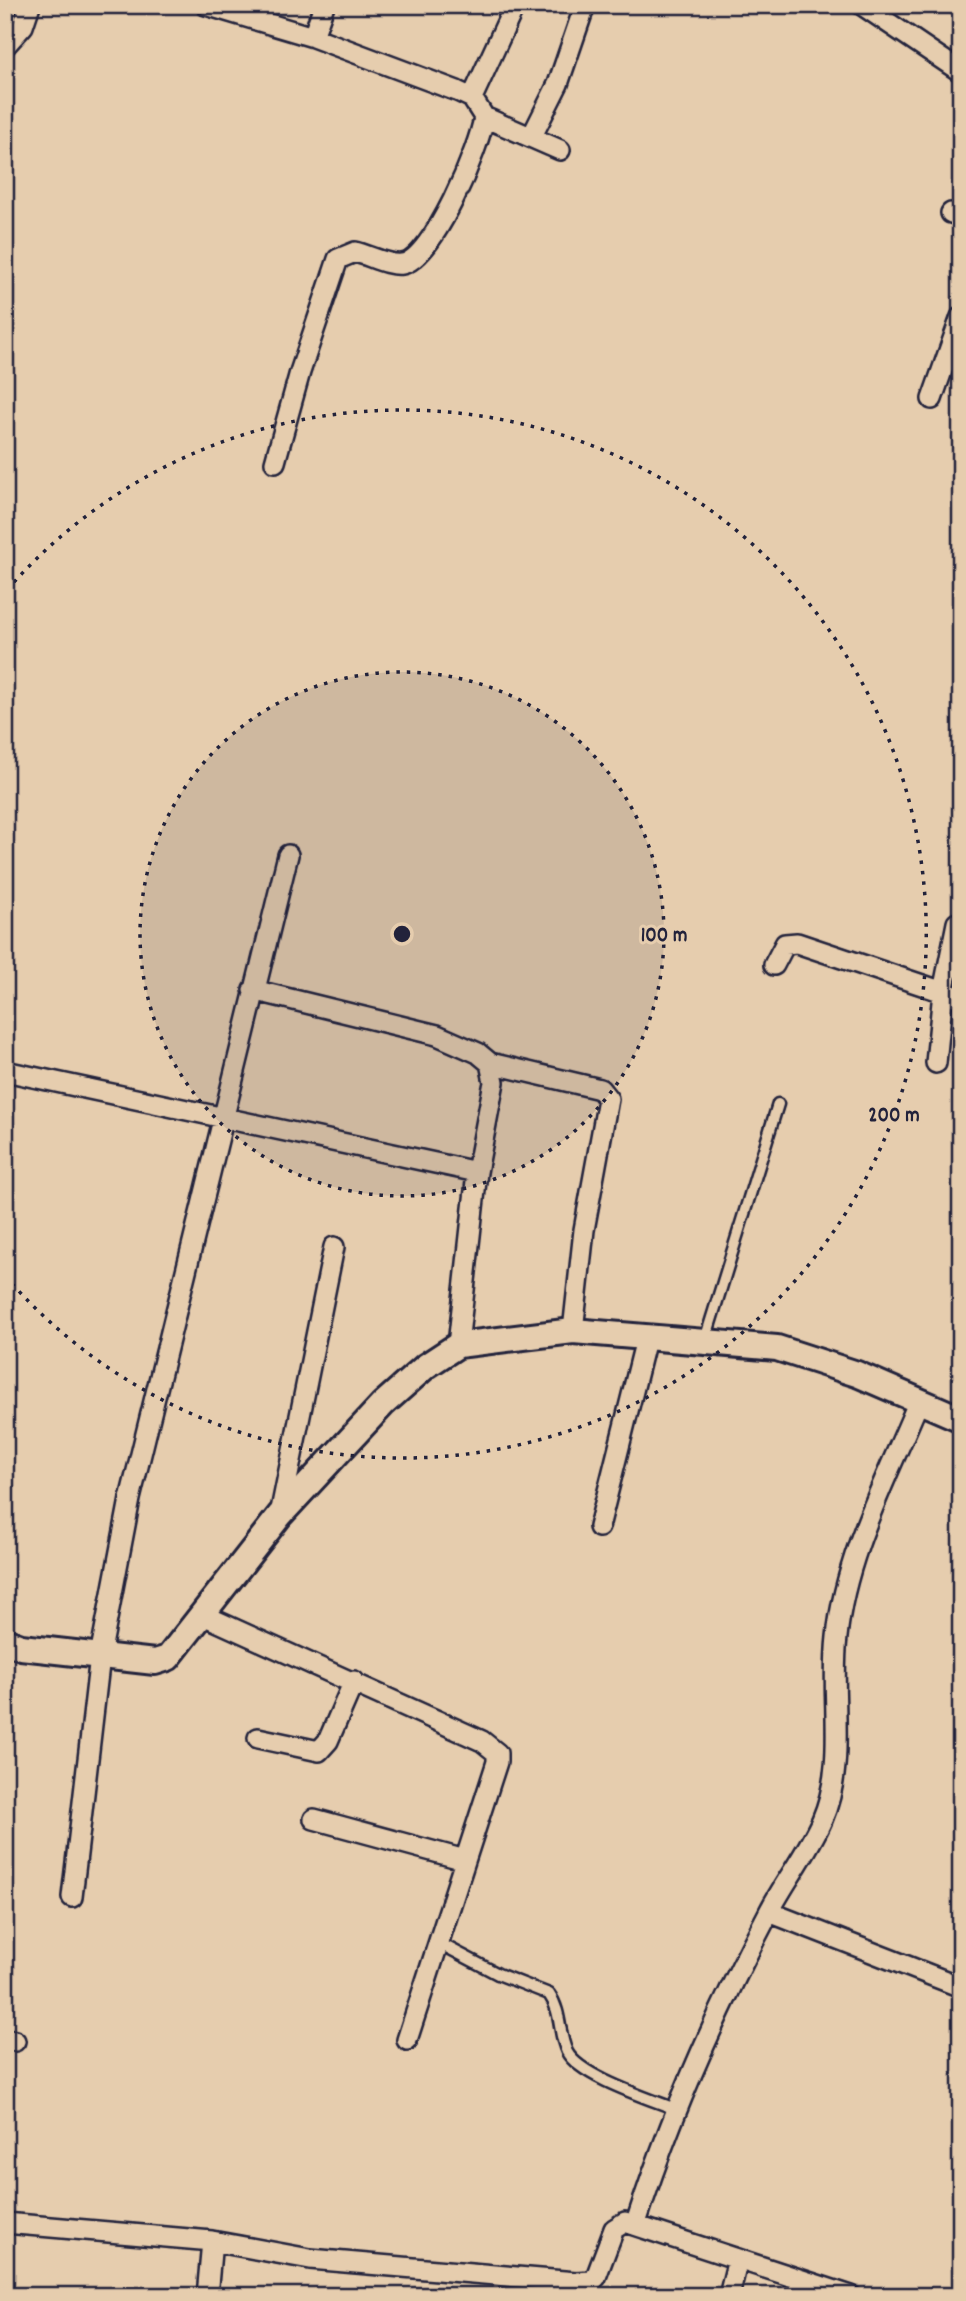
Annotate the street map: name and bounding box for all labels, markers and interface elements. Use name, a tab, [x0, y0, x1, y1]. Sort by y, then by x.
centre of rings	[390, 922, 414, 946]
text: 100 m	[641, 922, 687, 952]
text: 200 m	[868, 1102, 920, 1132]

